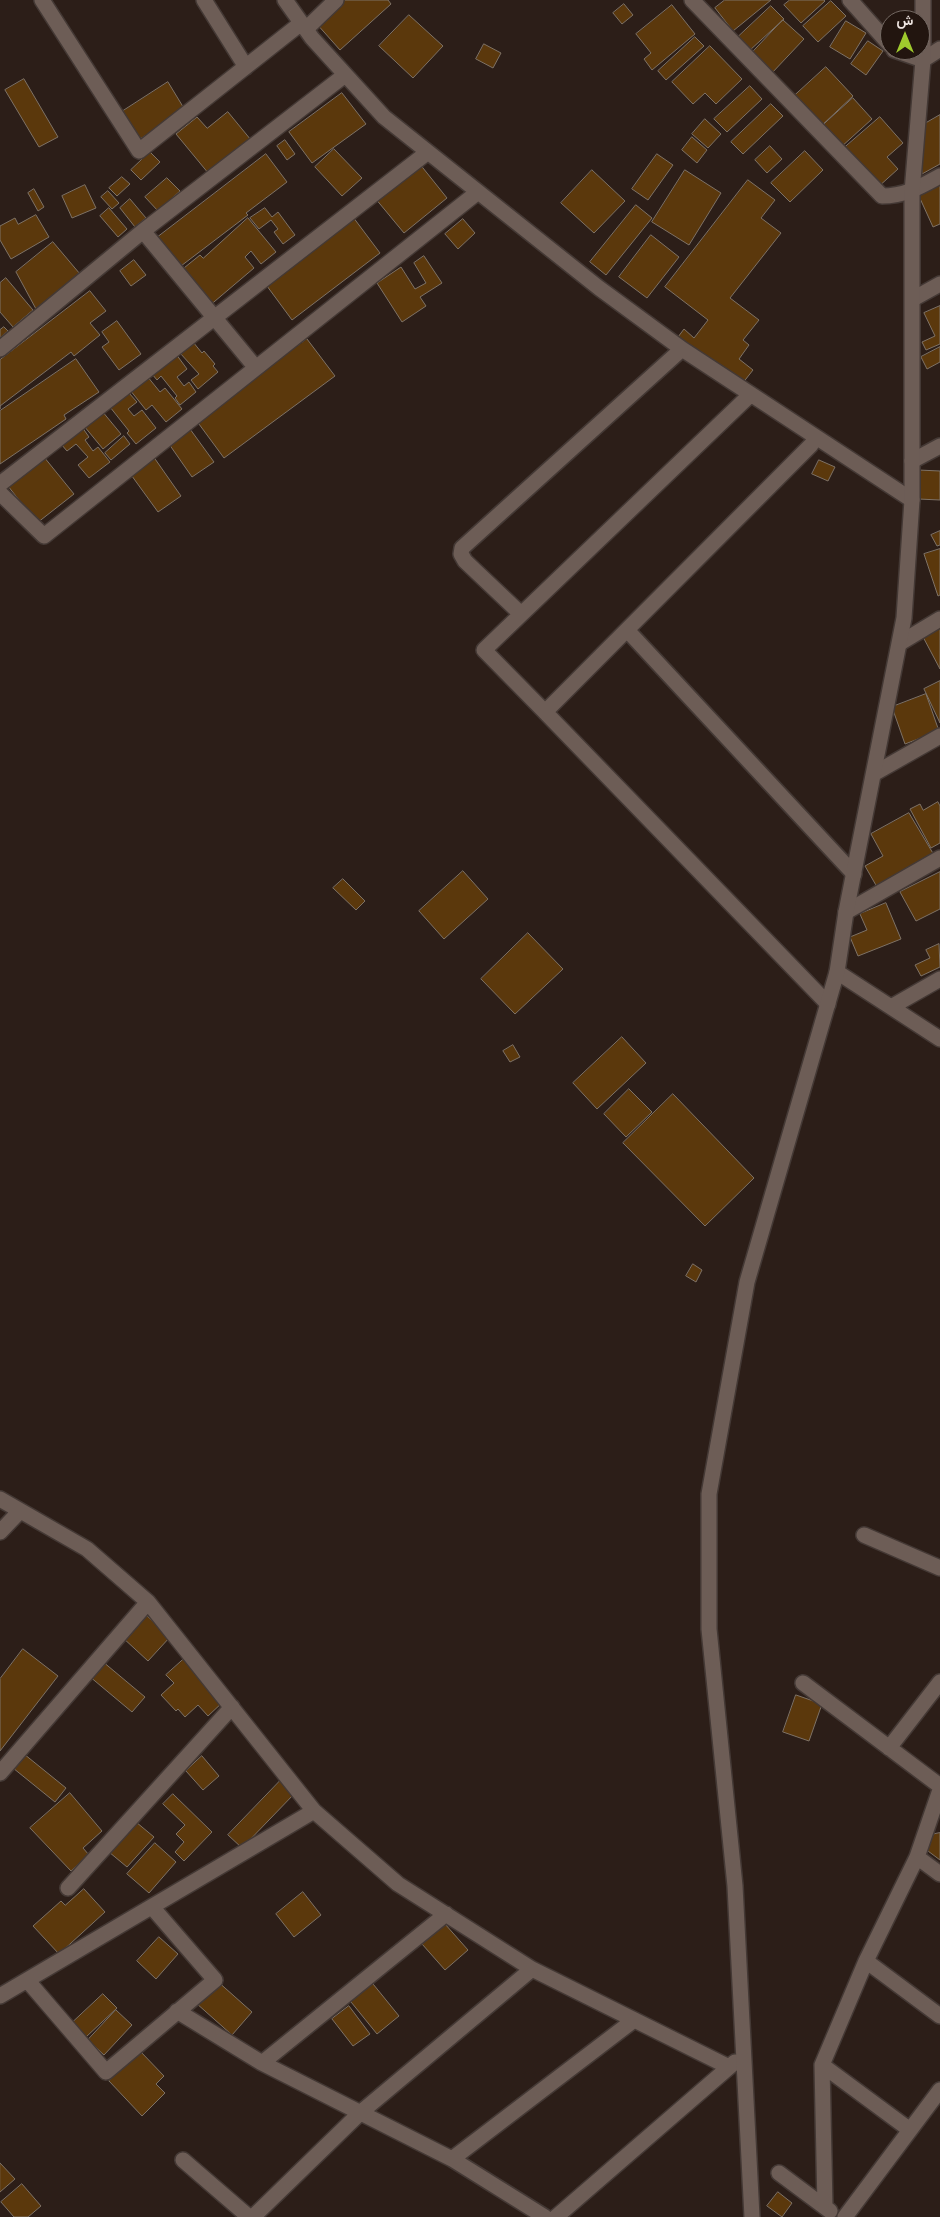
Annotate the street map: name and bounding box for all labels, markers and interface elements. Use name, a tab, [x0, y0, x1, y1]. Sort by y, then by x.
north arrow	[880, 10, 930, 60]
text: ش	[897, 12, 913, 29]

